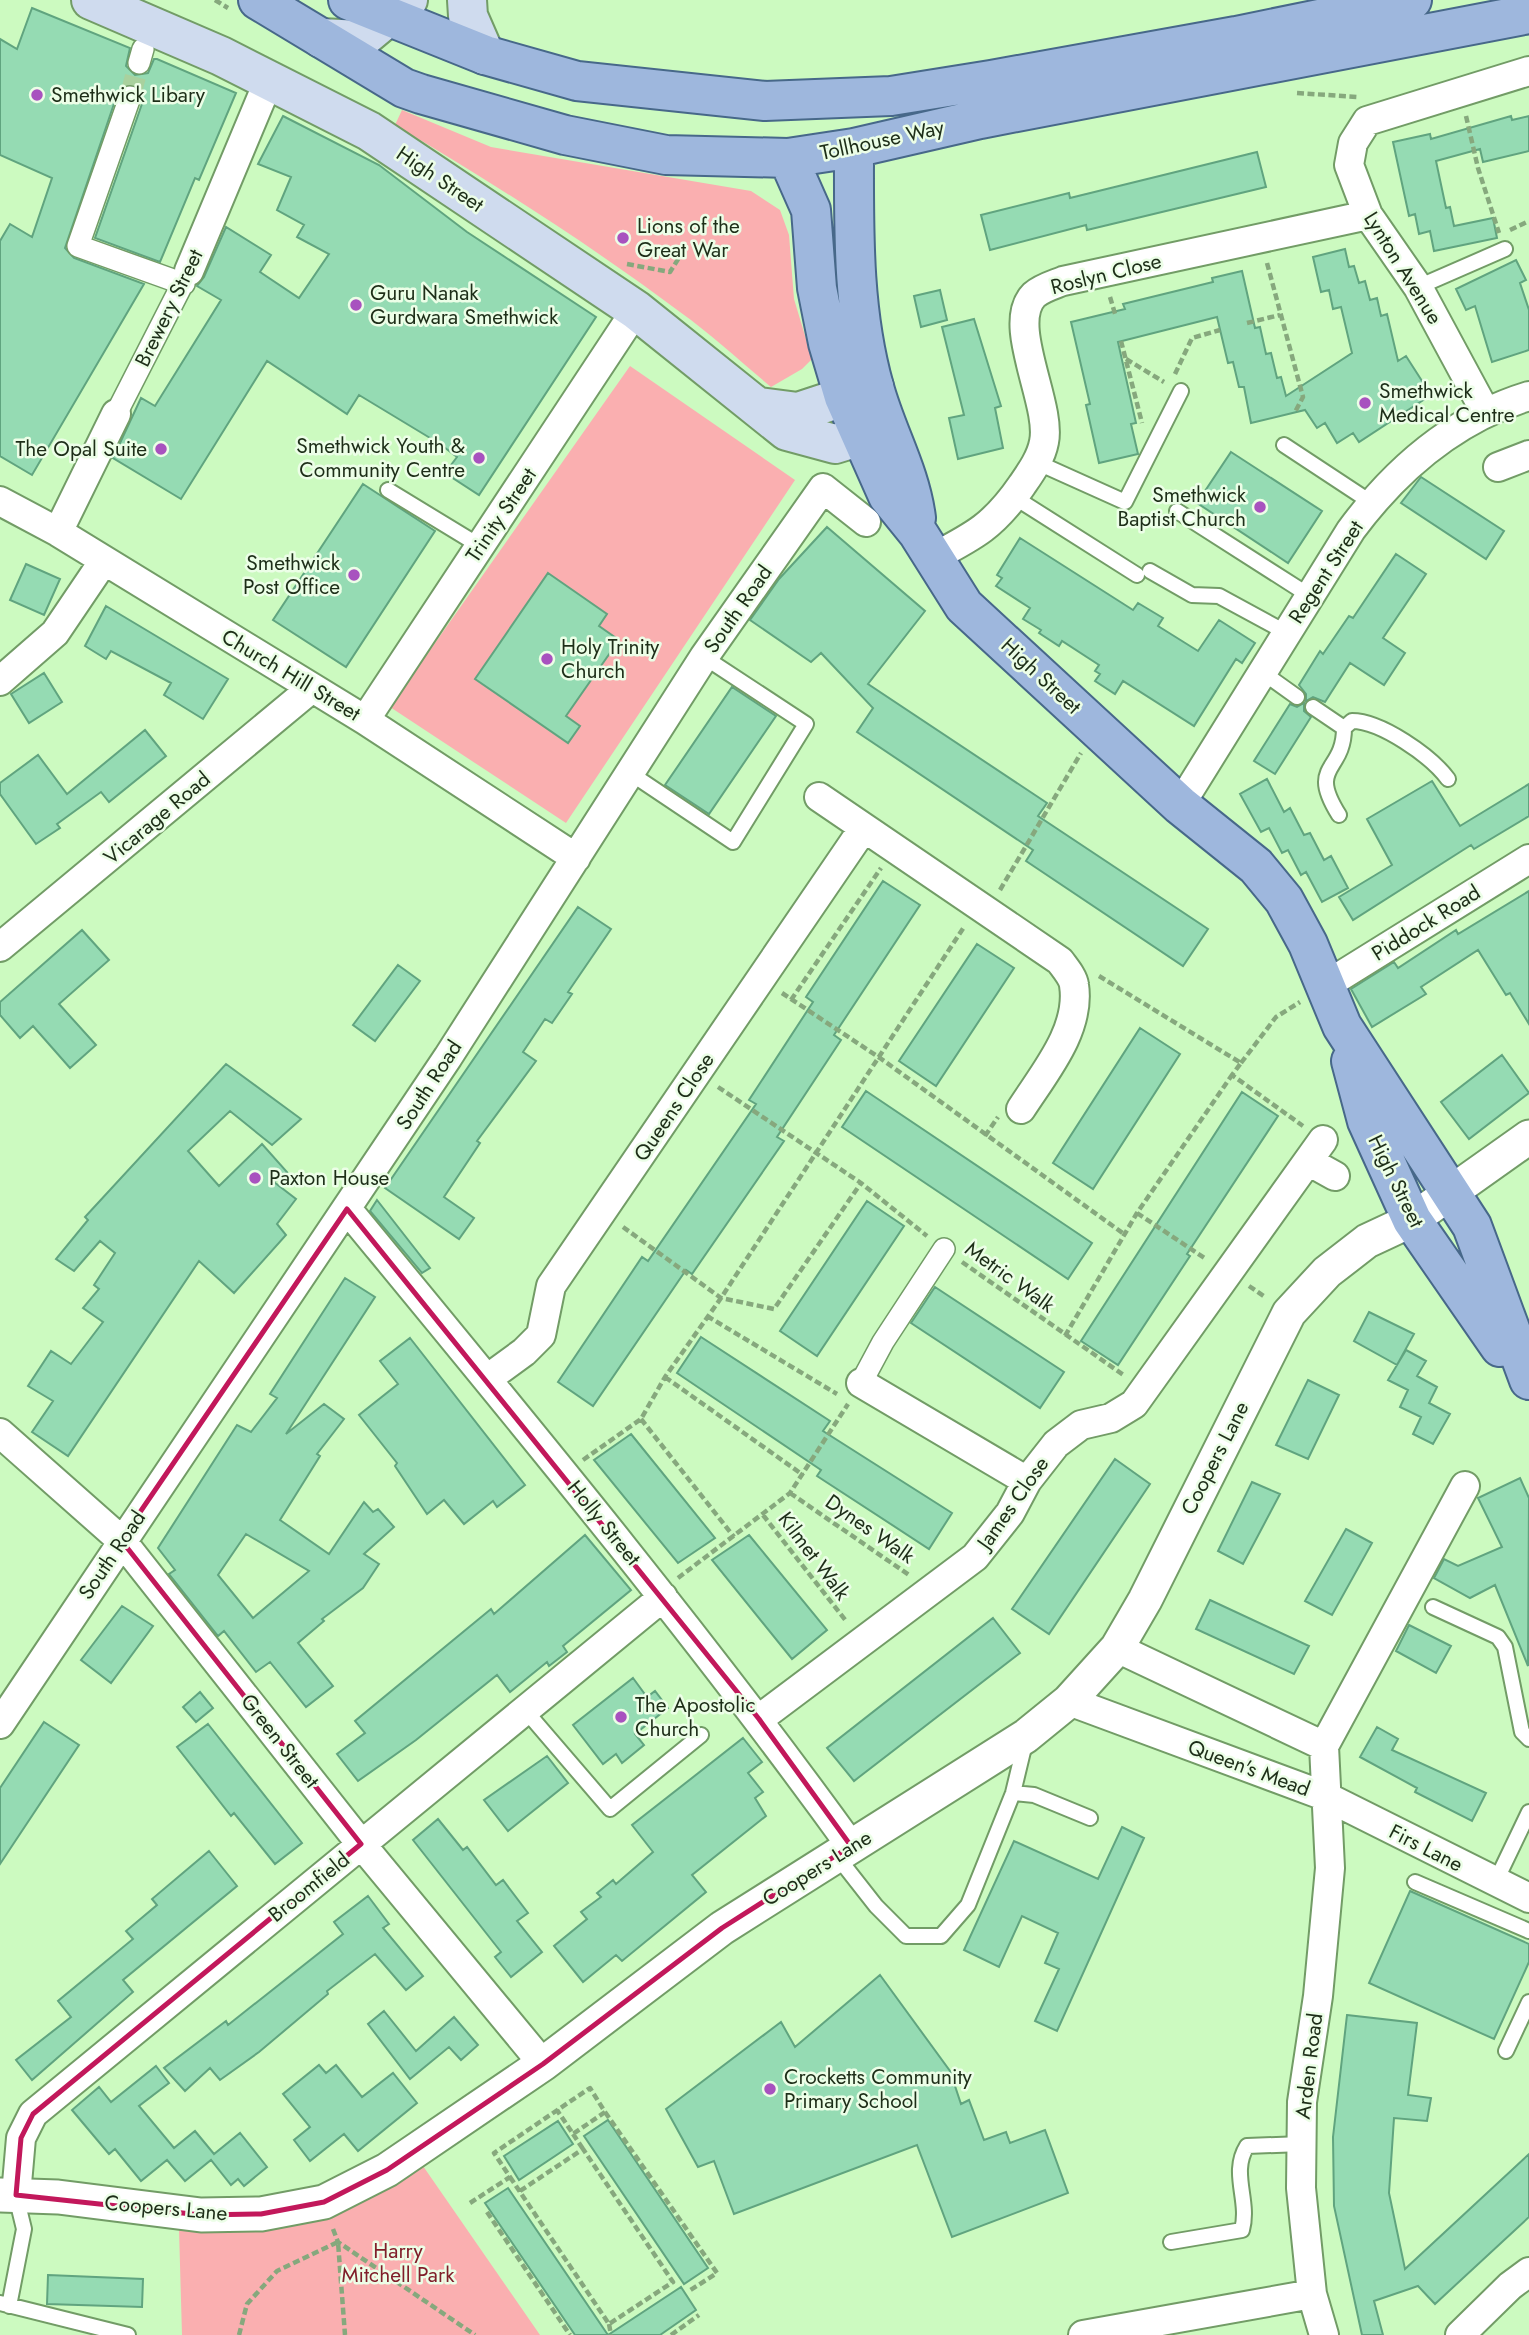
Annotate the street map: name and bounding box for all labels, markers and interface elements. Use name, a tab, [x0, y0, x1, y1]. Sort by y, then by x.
place label: Smethwick Libary	[51, 80, 206, 110]
marker: Smethwick Libary	[29, 87, 45, 103]
street label: Tollhouse Way	[817, 112, 947, 168]
street label: High Street	[390, 139, 490, 219]
street label: Lynton Avenue	[1356, 206, 1450, 330]
place label: Lions of the Great War	[637, 211, 740, 265]
marker: Lions of the Great War	[615, 230, 631, 246]
street label: Brewery Street	[128, 244, 210, 372]
street label: Roslyn Close	[1048, 246, 1165, 302]
place label: Guru Nanak Gurdwara Smethwick	[370, 278, 559, 332]
marker: Guru Nanak Gurdwara Smethwick	[348, 297, 364, 313]
place label: Smethwick Medical Centre	[1379, 376, 1515, 430]
marker: Smethwick Medical Centre	[1357, 395, 1373, 411]
place label: Smethwick Youth & Community Centre	[296, 431, 465, 485]
place label: The Opal Suite	[15, 434, 147, 464]
marker: The Opal Suite	[153, 441, 169, 457]
marker: Smethwick Youth & Community Centre	[471, 450, 487, 466]
street label: Trinity Street	[458, 462, 544, 568]
place label: Smethwick Baptist Church	[1118, 480, 1247, 534]
marker: Smethwick Baptist Church	[1252, 499, 1268, 515]
street label: Regent Street	[1281, 514, 1371, 630]
place label: Smethwick Post Office	[243, 548, 341, 602]
street label: South Road	[697, 559, 779, 659]
marker: Smethwick Post Office	[346, 567, 362, 583]
street label: Church Hill Street	[216, 622, 366, 728]
street label: High Street	[994, 631, 1088, 721]
place label: Holy Trinity Church	[561, 632, 660, 686]
marker: Holy Trinity Church	[539, 651, 555, 667]
street label: Vicarage Road	[97, 764, 217, 872]
street label: Piddock Road	[1366, 878, 1486, 968]
street label: South Road	[389, 1034, 469, 1136]
street label: Queens Close	[627, 1047, 721, 1167]
street label: High Street	[1361, 1130, 1431, 1232]
place label: Paxton House	[269, 1163, 390, 1193]
marker: Paxton House	[247, 1170, 263, 1186]
street label: Metric Walk	[959, 1234, 1062, 1320]
street label: Coopers Lane	[1174, 1396, 1256, 1520]
street label: James Close	[968, 1450, 1056, 1558]
street label: Holly Street	[560, 1474, 648, 1572]
street label: Dynes Walk	[819, 1487, 922, 1571]
street label: South Road	[71, 1504, 153, 1606]
street label: Kilmet Walk	[771, 1506, 858, 1607]
street label: Green Street	[234, 1688, 326, 1794]
place label: The Apostolic Church	[635, 1690, 756, 1744]
marker: The Apostolic Church	[613, 1709, 629, 1725]
street label: Queen's Mead	[1184, 1732, 1314, 1804]
street label: Firs Lane	[1384, 1817, 1468, 1879]
street label: Coopers Lane	[757, 1822, 877, 1913]
street label: Broomfield	[262, 1845, 356, 1929]
street label: Arden Road	[1288, 2011, 1330, 2121]
place label: Crocketts Community Primary School	[784, 2062, 973, 2116]
marker: Crocketts Community Primary School	[762, 2081, 778, 2097]
street label: Coopers Lane	[103, 2188, 229, 2228]
park label: Harry Mitchell Park	[342, 2236, 455, 2290]

